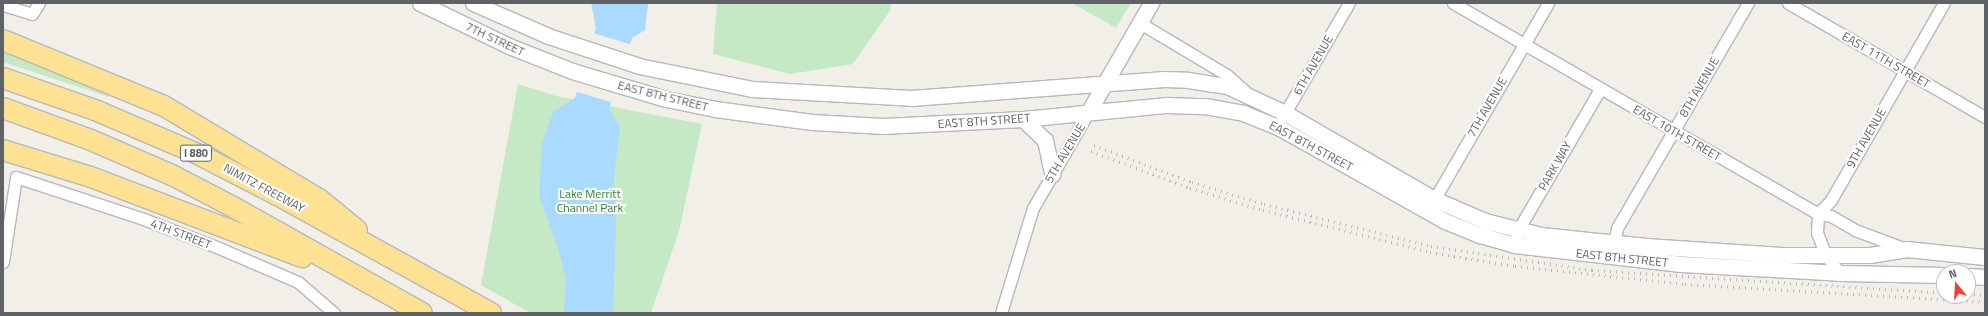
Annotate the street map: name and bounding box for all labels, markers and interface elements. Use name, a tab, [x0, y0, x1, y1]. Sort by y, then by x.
street label: 7TH STREET	[463, 19, 527, 59]
street label: EAST 11TH STREET	[1839, 29, 1933, 91]
street label: 6TH AVENUE	[1290, 33, 1336, 97]
street label: 8TH AVENUE	[1676, 55, 1722, 119]
street label: 7TH AVENUE	[1464, 75, 1510, 139]
street label: EAST 8TH STREET	[616, 78, 710, 114]
street label: EAST 10TH STREET	[1630, 102, 1724, 164]
street label: 9TH AVENUE	[1843, 106, 1889, 170]
street label: EAST 8TH STREET	[937, 111, 1031, 131]
street label: EAST 8TH STREET	[1267, 118, 1355, 174]
street label: 5TH AVENUE	[1042, 121, 1088, 185]
street label: PARK WAY	[1535, 139, 1575, 193]
road number: I 880	[179, 144, 213, 162]
street label: NIMITZ FREEWAY	[221, 161, 307, 215]
park label: Lake Merritt Channel Park	[557, 187, 623, 215]
street label: 4TH STREET	[149, 216, 213, 252]
street label: EAST 8TH STREET	[1575, 246, 1669, 270]
north arrow	[1936, 264, 1976, 304]
text: N	[1947, 265, 1959, 282]

